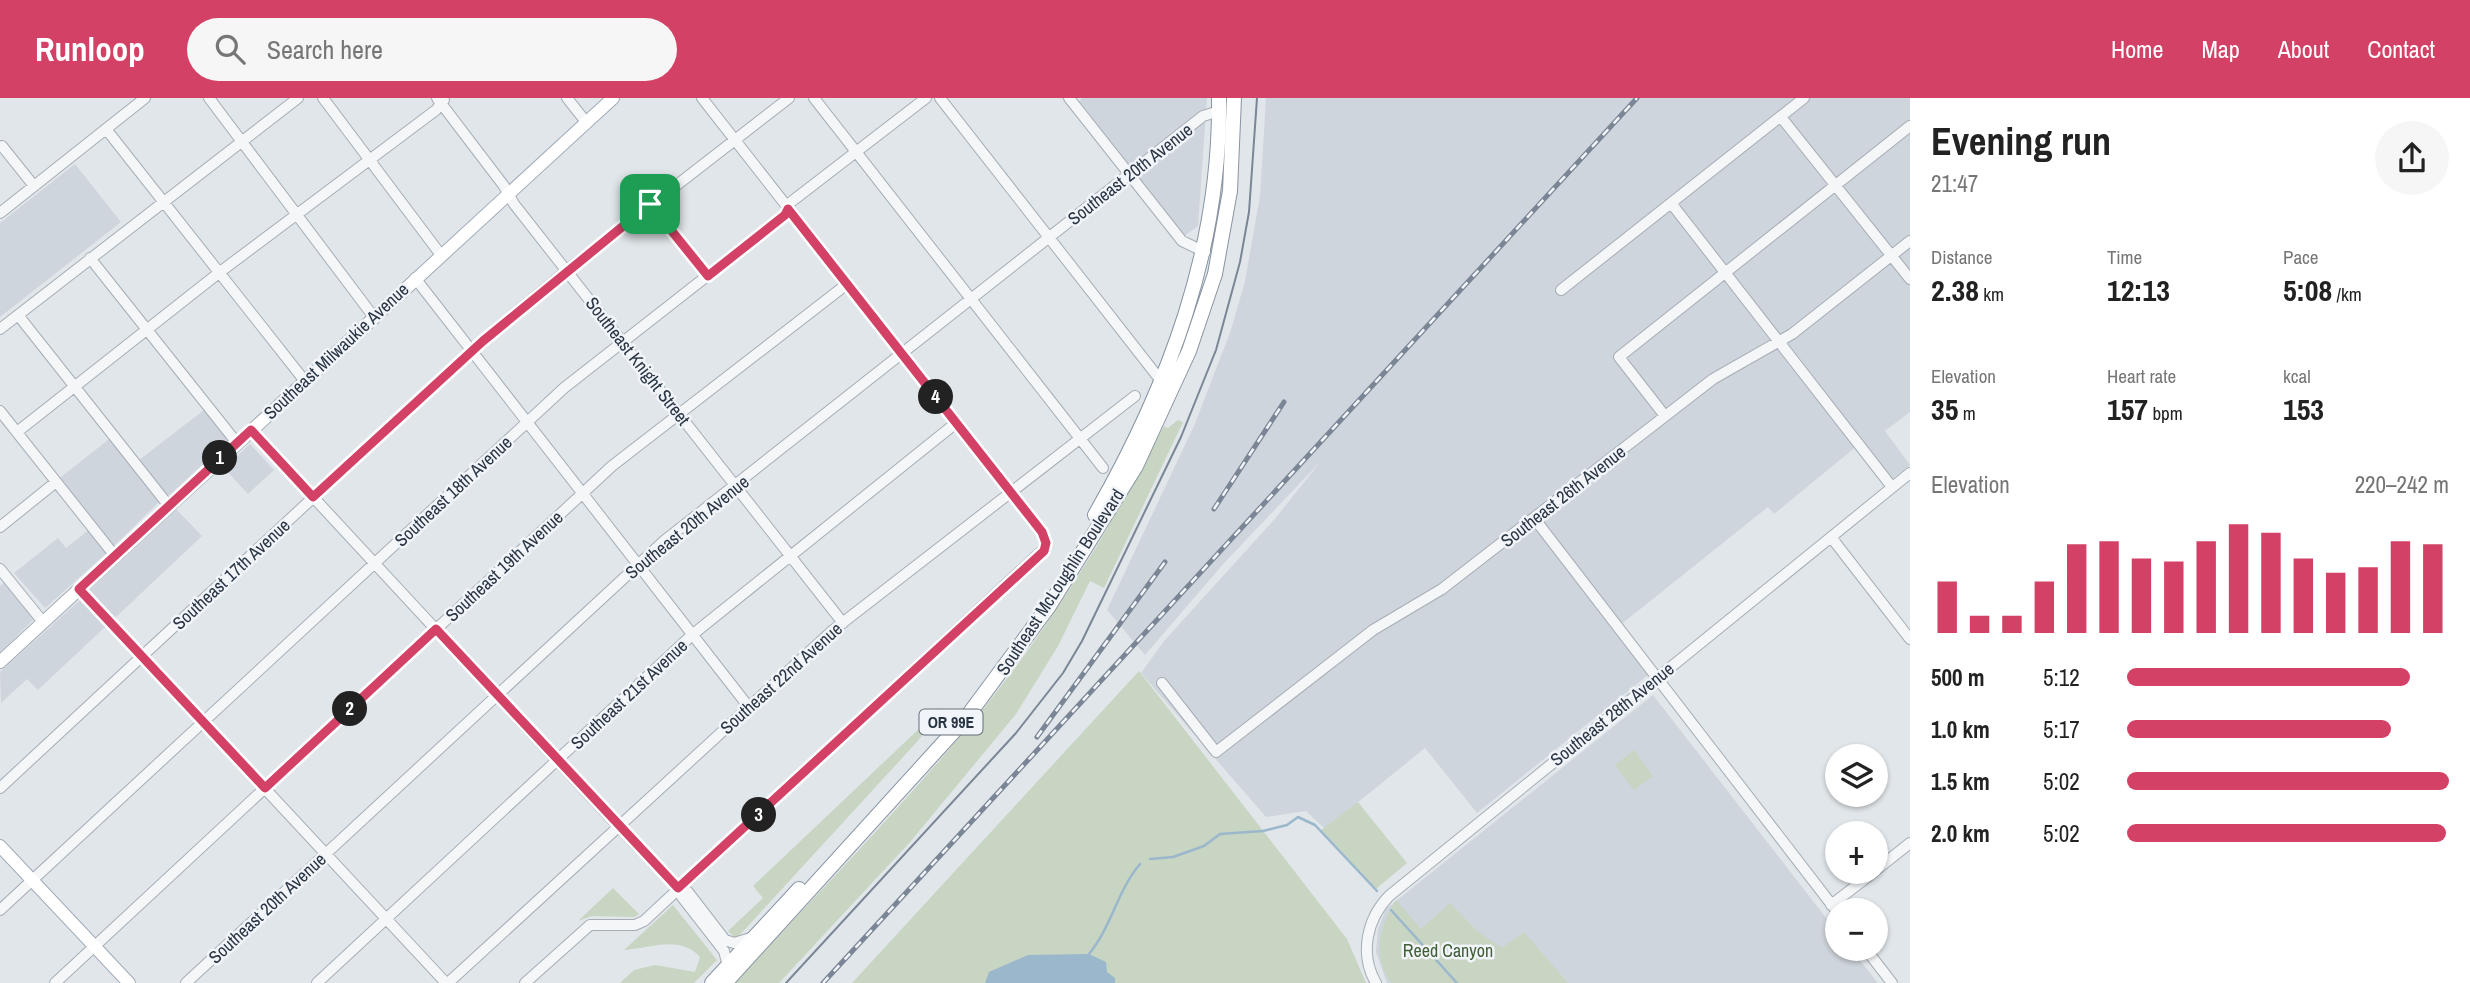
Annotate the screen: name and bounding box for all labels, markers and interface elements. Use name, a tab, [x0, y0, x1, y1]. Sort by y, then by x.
search box	[187, 18, 677, 81]
text: Runloop	[35, 27, 145, 71]
icon: search	[211, 30, 249, 68]
text: Search here	[267, 32, 383, 67]
text: Home	[2111, 33, 2163, 65]
text: Map	[2201, 33, 2240, 65]
text: About	[2278, 33, 2329, 65]
text: Contact	[2367, 33, 2435, 65]
text: Evening run	[1931, 116, 2111, 167]
street label: Southeast 20th Avenue	[1062, 117, 1198, 231]
button: share	[2375, 121, 2449, 195]
text: 21:47	[1931, 168, 1978, 199]
pin	[620, 174, 680, 234]
icon: arrive	[631, 185, 669, 223]
text: Distance	[1931, 244, 1992, 270]
text: Time	[2107, 244, 2142, 270]
text: Pace	[2283, 244, 2319, 270]
text: 2.38	[1931, 270, 1979, 310]
text: 12:13	[2107, 270, 2170, 310]
text: 5:08	[2283, 270, 2332, 310]
street label: Southeast Milwaukie Avenue	[258, 277, 414, 425]
text: km	[1979, 281, 2004, 307]
text: /km	[2332, 281, 2362, 307]
street label: Southeast Knight Street	[580, 292, 696, 430]
text: Elevation	[1931, 363, 1996, 389]
text: Heart rate	[2107, 363, 2176, 389]
text: kcal	[2283, 363, 2311, 389]
pin: 4	[918, 380, 954, 414]
text: 4	[931, 383, 940, 409]
text: 35	[1931, 389, 1958, 429]
text: 157	[2107, 389, 2148, 429]
text: 153	[2283, 389, 2324, 429]
text: m	[1958, 400, 1976, 426]
text: bpm	[2148, 400, 2183, 426]
street label: Southeast 18th Avenue	[389, 430, 517, 552]
street label: Southeast 26th Avenue	[1495, 439, 1631, 553]
pin: 1	[202, 440, 238, 476]
text: 1	[215, 444, 224, 470]
street label: Southeast 20th Avenue	[620, 469, 754, 585]
text: Elevation	[1931, 469, 2010, 500]
text: 220–242 m	[2355, 469, 2449, 500]
street label: Southeast McLoughlin Boulevard	[990, 484, 1130, 680]
street label: Southeast 19th Avenue	[440, 505, 568, 627]
street label: Southeast 17th Avenue	[167, 513, 295, 635]
street label: Southeast 22nd Avenue	[714, 616, 848, 740]
street label: Southeast 21st Avenue	[565, 633, 693, 755]
street label: Southeast 28th Avenue	[1545, 656, 1679, 772]
text: 500 m	[1931, 662, 1984, 693]
text: 5:12	[2043, 662, 2080, 693]
pin: 2	[332, 692, 368, 726]
text: 2	[345, 695, 354, 721]
road number: OR 99E	[920, 709, 982, 734]
text: 1.0 km	[1931, 714, 1990, 745]
text: 5:17	[2043, 714, 2080, 745]
map controls	[1825, 744, 1888, 961]
button: layers	[1825, 744, 1888, 807]
text: 1.5 km	[1931, 766, 1990, 797]
text: 5:02	[2043, 766, 2080, 797]
pin: 3	[742, 798, 776, 832]
text: 3	[754, 801, 763, 827]
text: 2.0 km	[1931, 818, 1990, 849]
text: 5:02	[2043, 818, 2080, 849]
button: +	[1825, 821, 1888, 884]
street label: Southeast 20th Avenue	[203, 847, 331, 969]
button: −	[1825, 898, 1888, 961]
park label: Reed Canyon	[1403, 938, 1493, 963]

